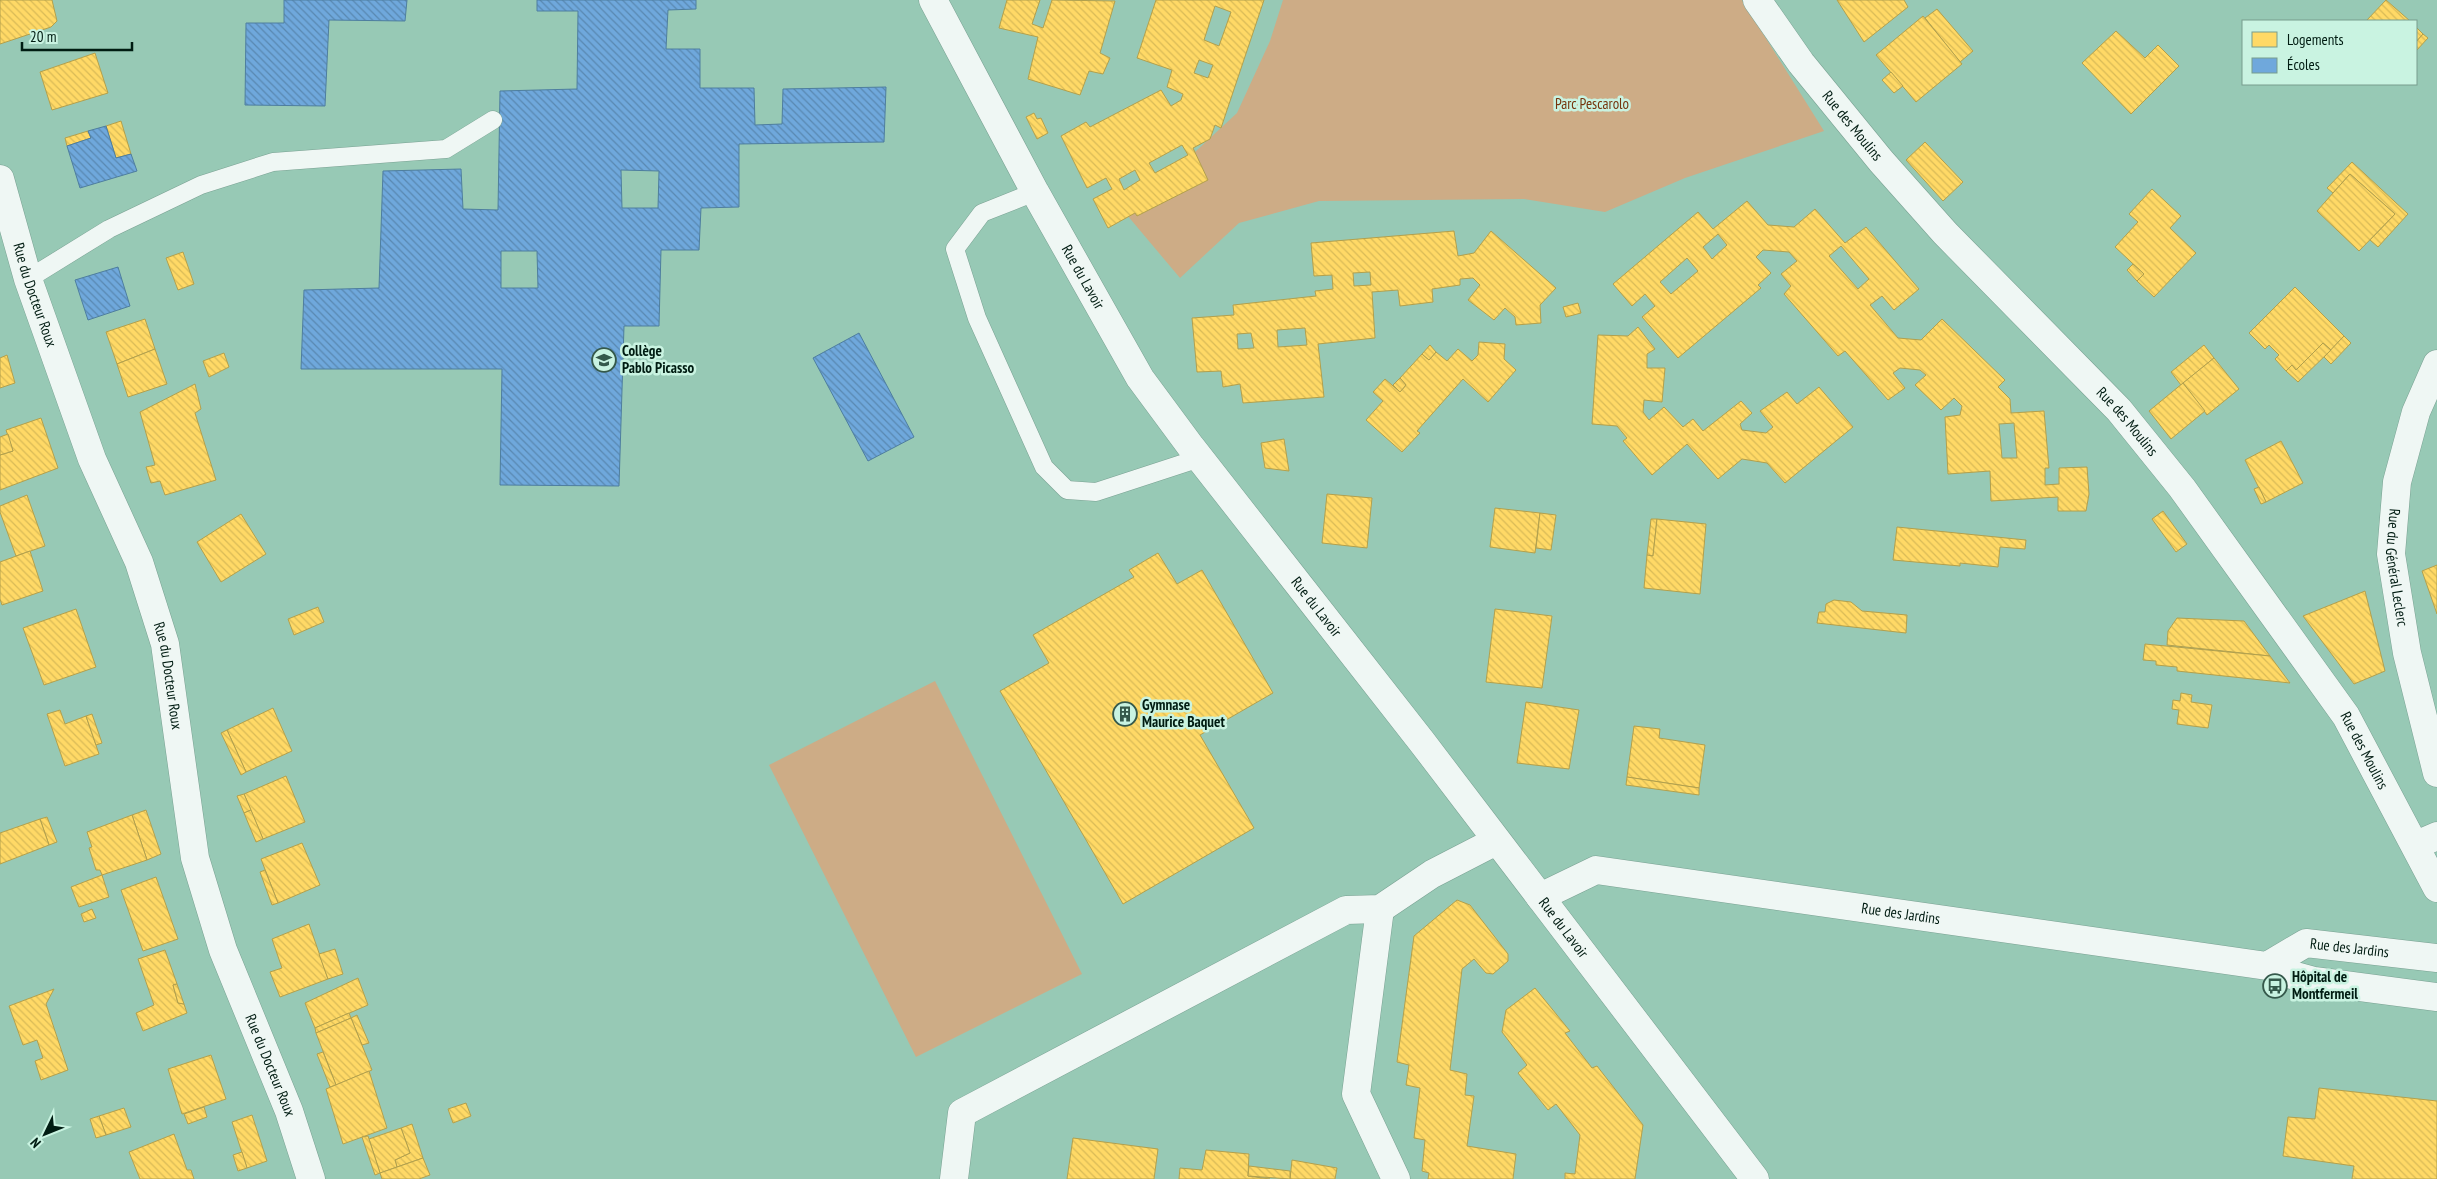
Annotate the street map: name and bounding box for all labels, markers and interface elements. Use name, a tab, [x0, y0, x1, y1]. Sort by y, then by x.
scale bar	[22, 20, 132, 52]
legend	[2242, 20, 2417, 85]
text: 20 m	[30, 27, 56, 46]
text: Logements	[2287, 30, 2343, 49]
text: Écoles	[2287, 55, 2320, 74]
street label: Rue des Moulins	[1818, 87, 1887, 165]
park label: Parc Pescarolo	[1555, 94, 1629, 113]
street label: Rue du Docteur Roux	[9, 240, 61, 349]
street label: Rue du Lavoir	[1058, 241, 1110, 313]
place label: Collège Pablo Picasso	[622, 341, 695, 377]
school or university icon: Collège Pablo Picasso	[591, 347, 617, 373]
street label: Rue des Moulins	[2093, 383, 2162, 460]
street label: Rue du Général Leclerc	[2382, 508, 2413, 628]
street label: Rue du Lavoir	[1287, 573, 1347, 641]
street label: Rue du Docteur Roux	[150, 619, 187, 731]
place label: Gymnase Maurice Baquet	[1142, 695, 1225, 731]
building icon: Gymnase Maurice Baquet	[1112, 701, 1138, 727]
street label: Rue des Moulins	[2336, 708, 2393, 792]
street label: Rue du Lavoir	[1535, 893, 1594, 962]
street label: Rue des Jardins	[1860, 898, 1941, 928]
street label: Rue des Jardins	[2309, 934, 2390, 961]
place label: Hôpital de Montfermeil	[2292, 967, 2358, 1003]
bus stop icon: Hôpital de Montfermeil	[2262, 973, 2288, 999]
street label: Rue du Docteur Roux	[241, 1011, 300, 1119]
north arrow	[20, 1109, 70, 1159]
text: N	[26, 1134, 45, 1152]

